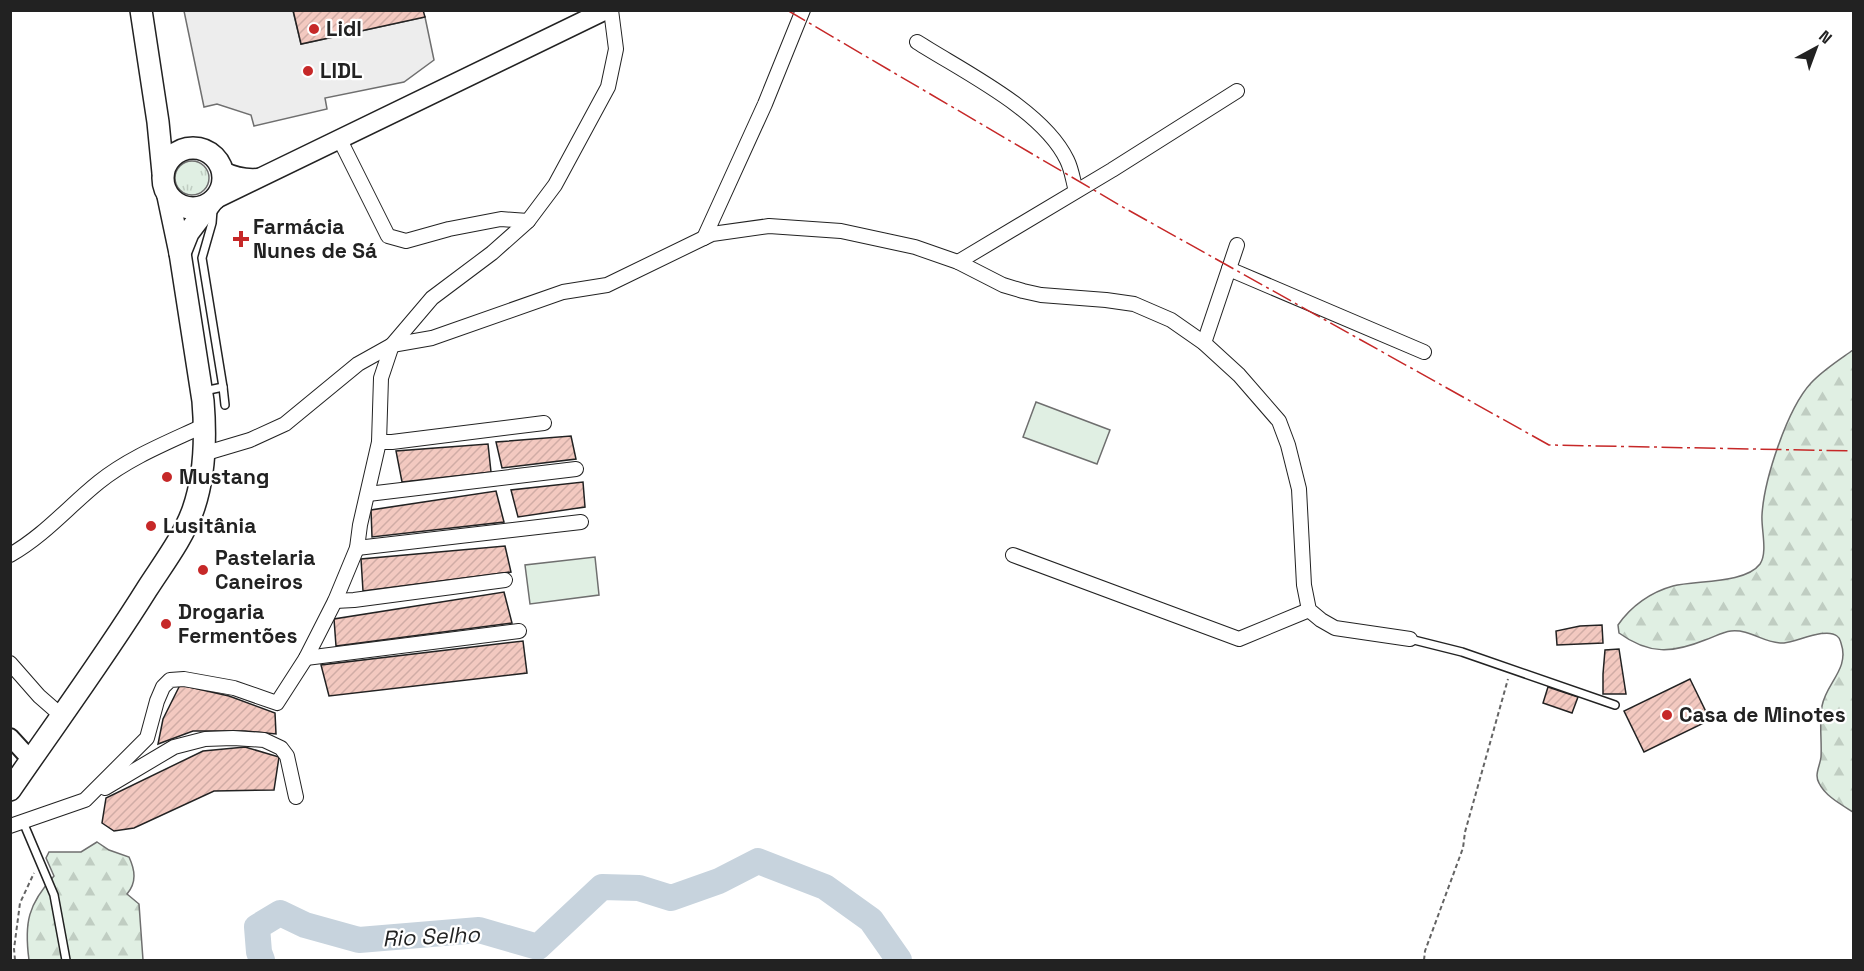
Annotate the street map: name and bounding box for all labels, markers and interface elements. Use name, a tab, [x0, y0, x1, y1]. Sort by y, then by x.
place label: Lidl	[326, 15, 362, 42]
north arrow	[1786, 18, 1846, 78]
marker: Lidl	[307, 22, 321, 36]
text: N	[1815, 26, 1836, 49]
place label: LIDL	[320, 57, 362, 84]
marker: LIDL	[301, 64, 315, 78]
place label: Farmácia Nunes de Sá	[253, 213, 377, 264]
marker: Farmácia Nunes de Sá	[234, 232, 248, 246]
place label: Mustang	[179, 463, 269, 490]
marker: Mustang	[160, 470, 174, 484]
place label: Lusitânia	[163, 512, 256, 539]
marker: Lusitânia	[144, 519, 158, 533]
place label: Pastelaria Caneiros	[215, 544, 315, 595]
marker: Pastelaria Caneiros	[196, 563, 210, 577]
place label: Drogaria Fermentões	[178, 598, 297, 649]
marker: Drogaria Fermentões	[159, 617, 173, 631]
place label: Casa de Minotes	[1679, 701, 1846, 728]
marker: Casa de Minotes	[1660, 708, 1674, 722]
water label: Rio Selho	[382, 919, 482, 953]

